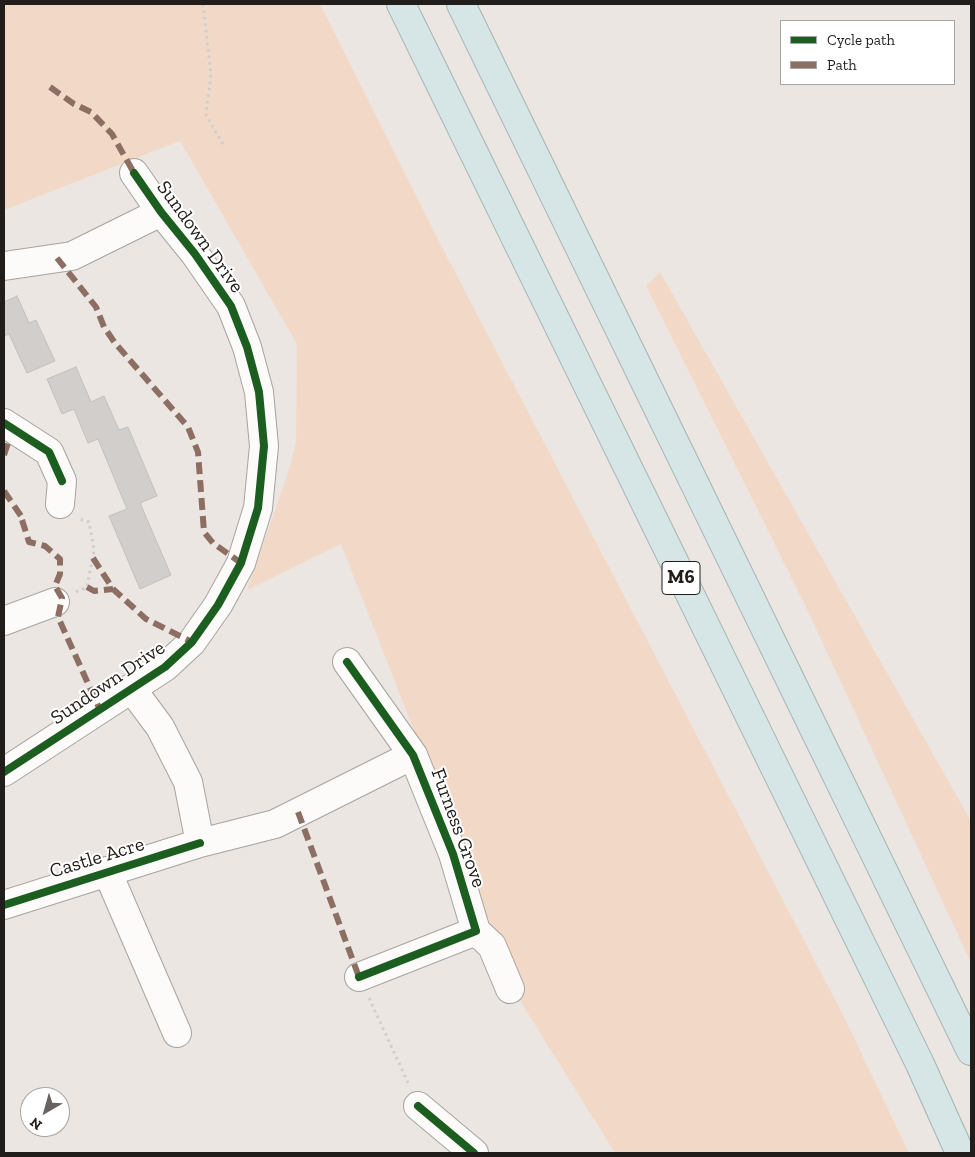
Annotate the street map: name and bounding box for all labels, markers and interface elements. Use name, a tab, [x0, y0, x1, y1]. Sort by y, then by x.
legend	[780, 20, 955, 85]
text: Cycle path	[827, 31, 895, 49]
text: Path	[827, 56, 857, 74]
street label: Sundown Drive	[151, 176, 249, 298]
road number: M6	[662, 562, 700, 594]
street label: Sundown Drive	[46, 636, 170, 730]
street label: Furness Grove	[425, 765, 491, 891]
street label: Castle Acre	[47, 832, 147, 884]
north arrow	[20, 1087, 70, 1137]
text: N	[27, 1113, 46, 1133]

